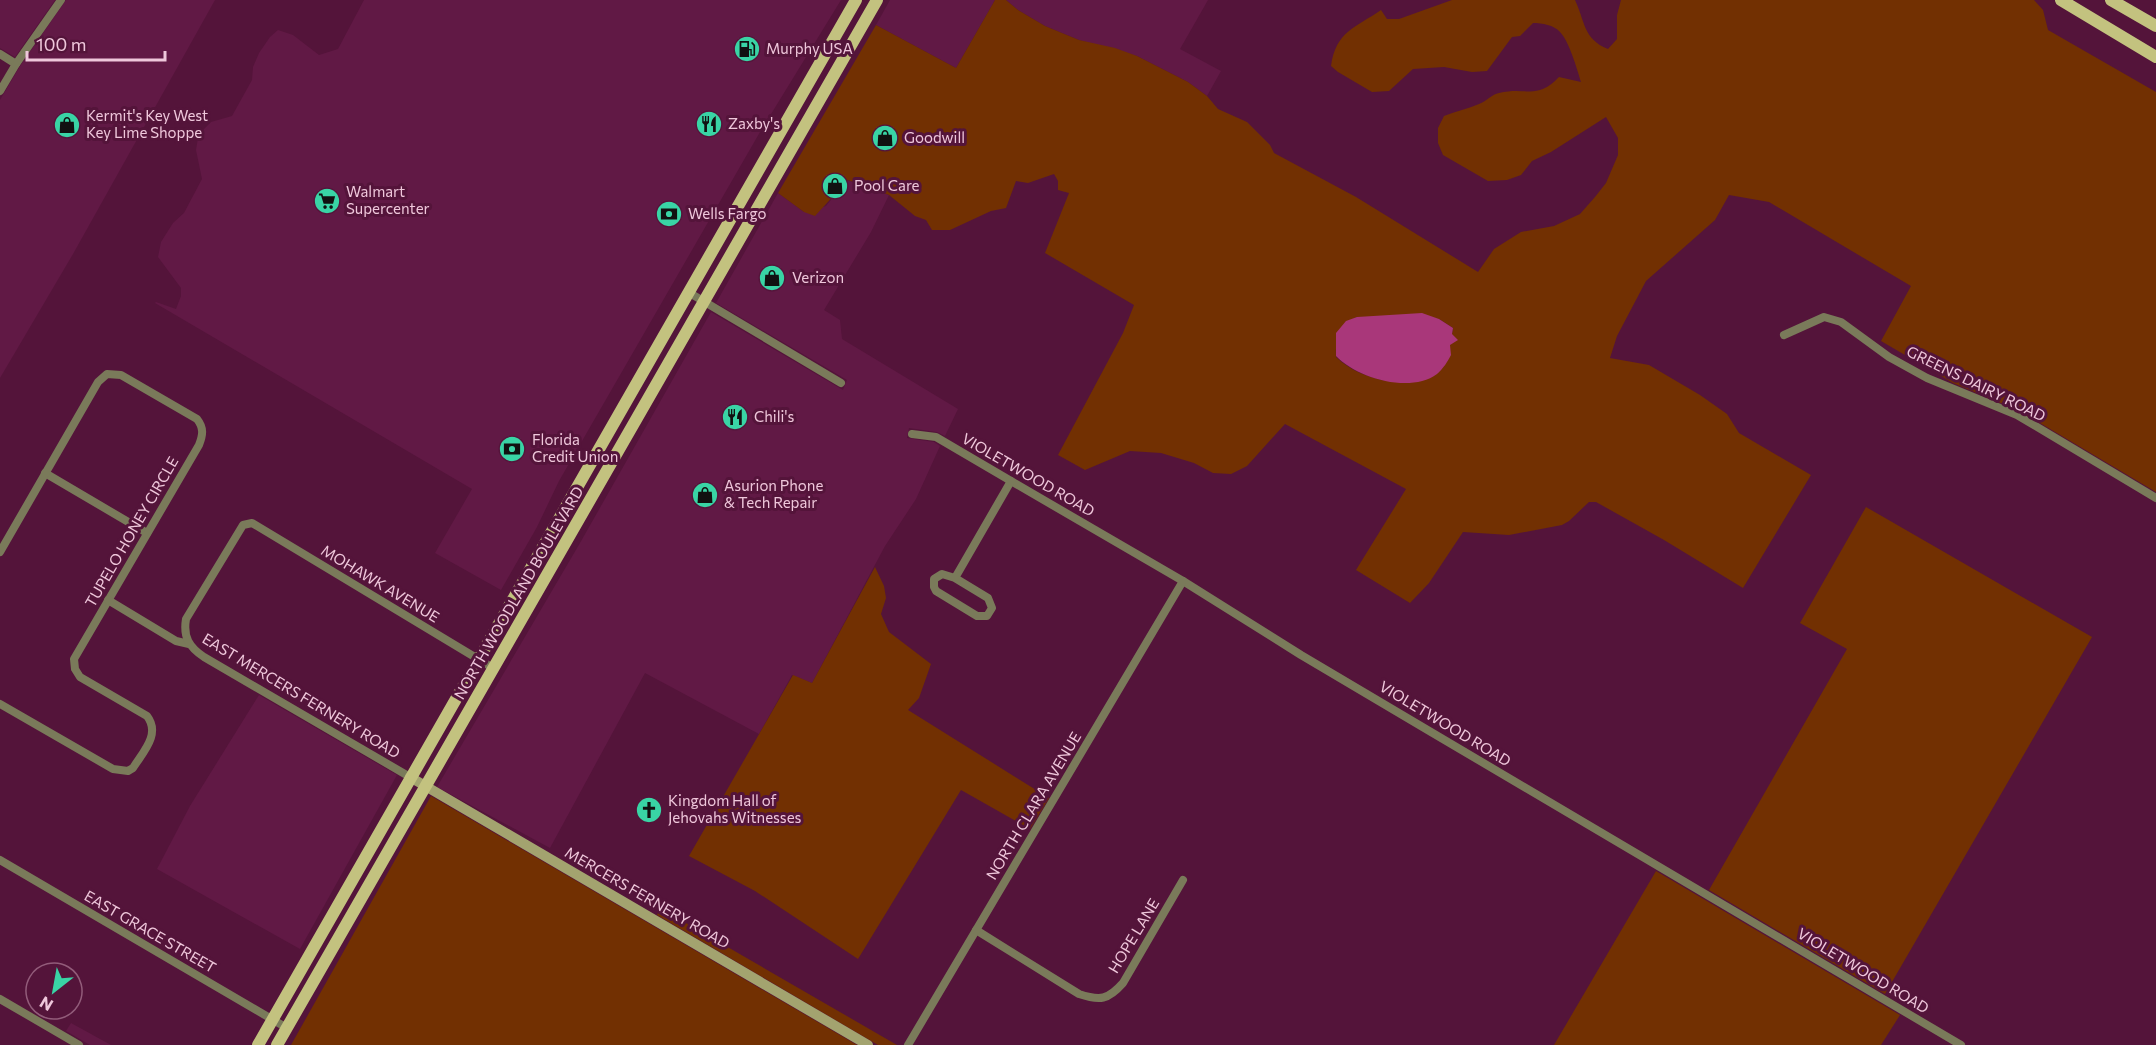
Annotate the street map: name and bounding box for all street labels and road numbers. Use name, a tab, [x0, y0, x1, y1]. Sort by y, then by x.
street label: GREENS DAIRY ROAD	[1904, 342, 2049, 425]
street label: VIOLETWOOD ROAD	[959, 429, 1098, 519]
street label: TUPELO HONEY CIRCLE	[81, 453, 182, 610]
street label: NORTH WOODLAND BOULEVARD	[450, 483, 587, 702]
street label: MOHAWK AVENUE	[318, 541, 443, 626]
street label: EAST MERCERS FERNERY ROAD	[199, 629, 404, 761]
street label: VIOLETWOOD ROAD	[1376, 677, 1515, 770]
street label: NORTH CLARA AVENUE	[982, 728, 1084, 883]
street label: MERCERS FERNERY ROAD	[562, 843, 733, 952]
street label: EAST GRACE STREET	[81, 886, 220, 976]
street label: HOPE LANE	[1104, 895, 1162, 976]
street label: VIOLETWOOD ROAD	[1794, 924, 1933, 1017]

